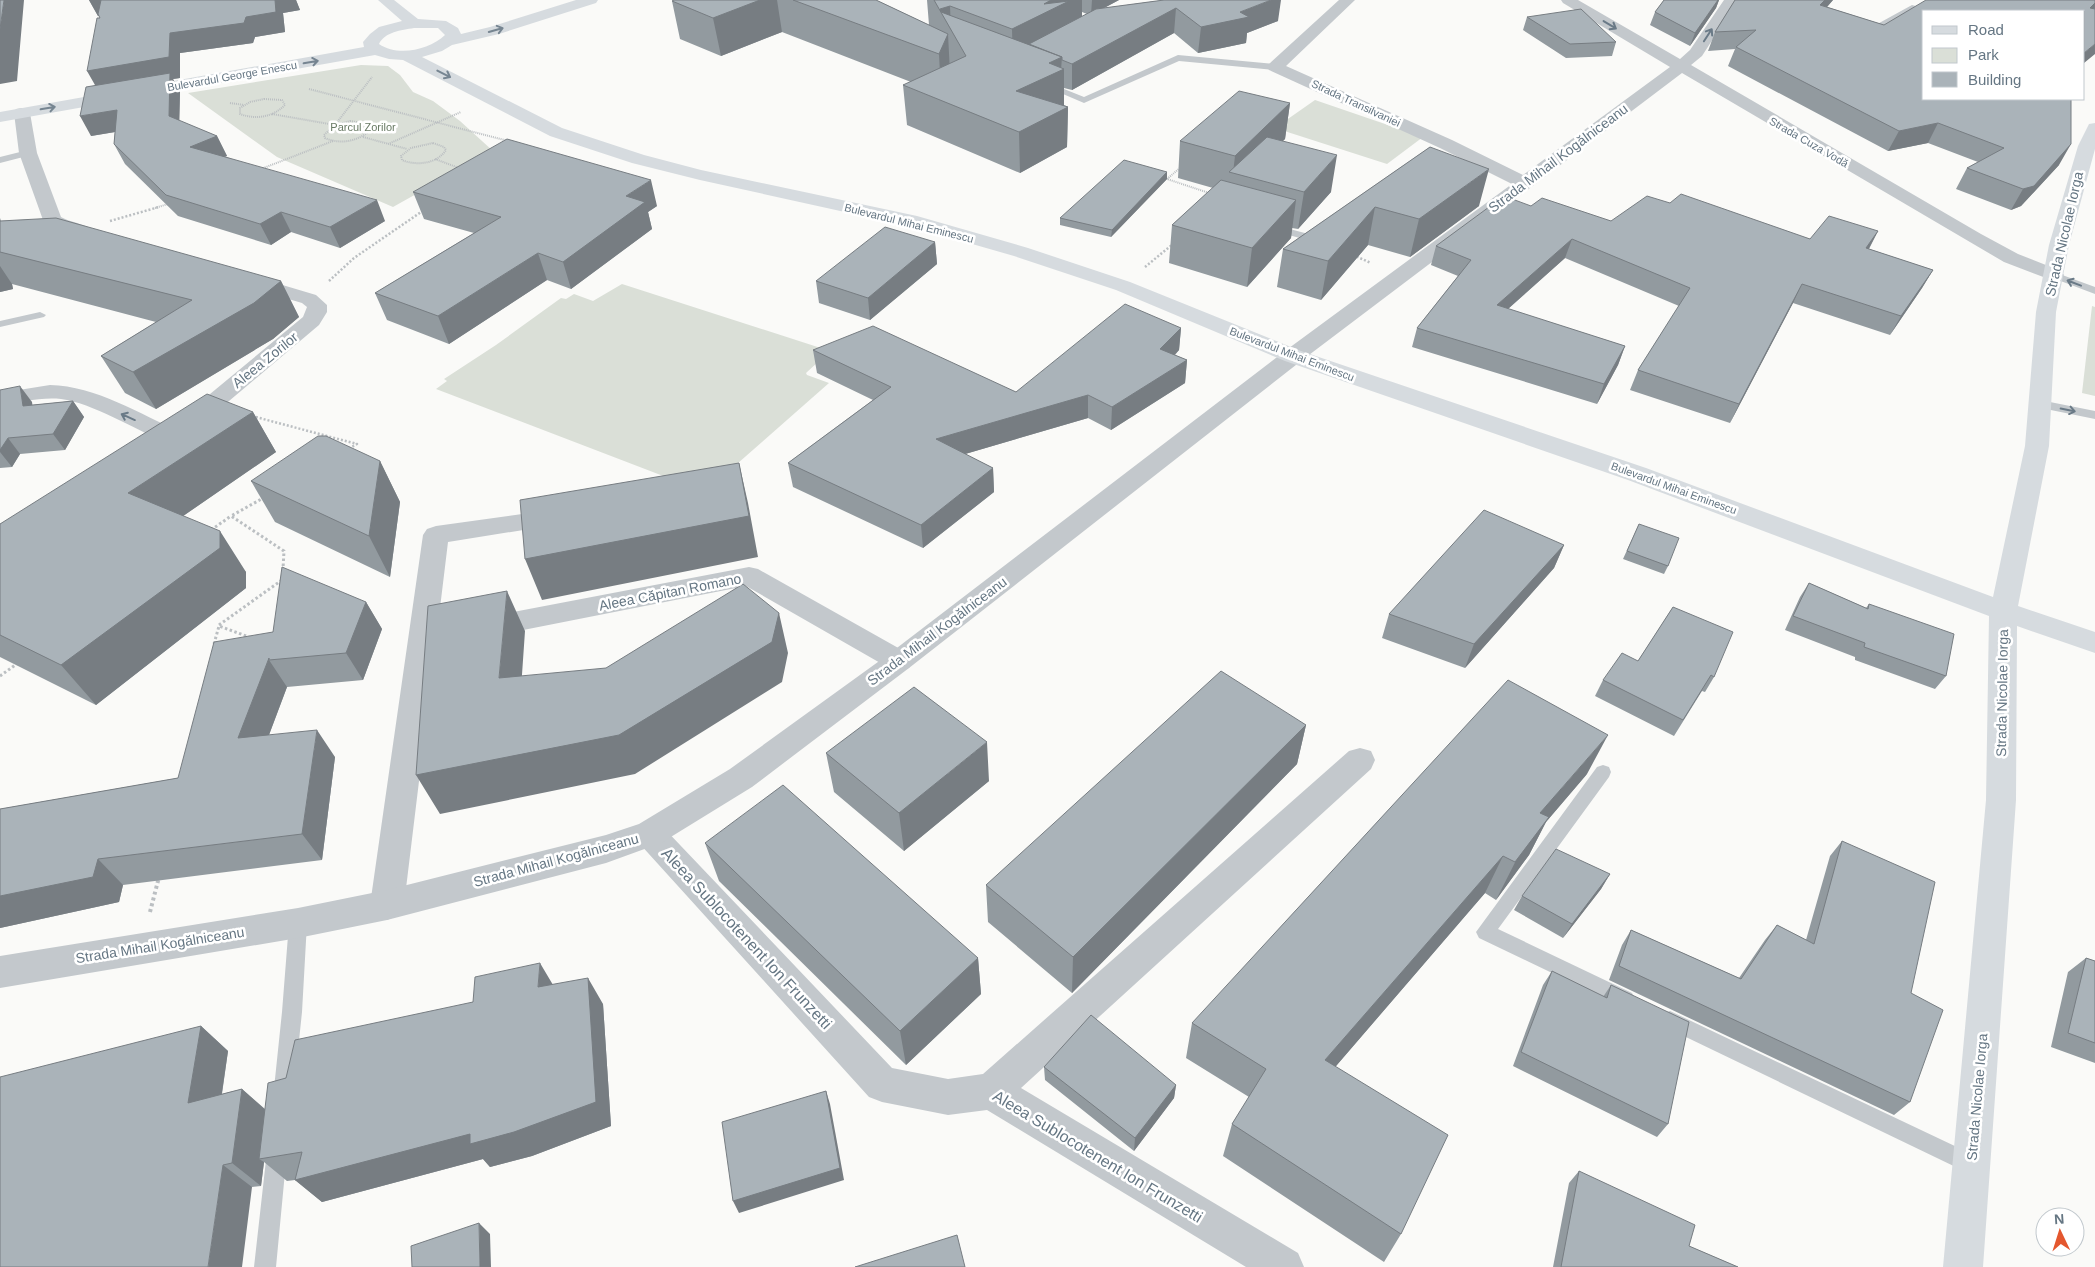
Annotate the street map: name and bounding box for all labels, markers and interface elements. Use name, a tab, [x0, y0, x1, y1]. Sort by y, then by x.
legend	[1922, 10, 2085, 100]
one-way arrow	[1602, 20, 1616, 30]
text: Road	[1968, 21, 2004, 38]
one-way arrow	[488, 25, 504, 35]
one-way arrow	[1703, 29, 1713, 43]
text: Park	[1968, 46, 1999, 63]
one-way arrow	[303, 56, 319, 66]
street label: Bulevardul George Enescu	[166, 59, 298, 93]
one-way arrow	[436, 69, 451, 79]
text: Building	[1968, 71, 2021, 88]
street label: Strada Transilvaniei	[1310, 77, 1402, 129]
street label: Strada Mihail Kogălniceanu	[1485, 100, 1631, 216]
one-way arrow	[40, 102, 56, 112]
street label: Strada Cuza Vodă	[1767, 114, 1851, 170]
park label: Parcul Zorilor	[330, 121, 396, 133]
street label: Strada Nicolae Iorga	[2042, 170, 2086, 298]
street label: Bulevardul Mihai Eminescu	[843, 201, 975, 245]
one-way arrow	[2067, 278, 2083, 287]
street label: Bulevardul Mihai Eminescu	[1228, 325, 1356, 383]
street label: Aleea Zorilor	[229, 329, 301, 391]
one-way arrow	[2059, 405, 2075, 415]
one-way arrow	[121, 412, 136, 422]
street label: Bulevardul Mihai Eminescu	[1610, 460, 1738, 516]
street label: Aleea Căpitan Romano	[597, 570, 743, 614]
street label: Strada Mihail Kogălniceanu	[864, 573, 1010, 689]
street label: Strada Nicolae Iorga	[1993, 629, 2011, 757]
street label: Strada Mihail Kogălniceanu	[472, 830, 640, 890]
street label: Aleea Sublocotenent Ion Frunzetti	[658, 844, 835, 1032]
street label: Strada Mihail Kogălniceanu	[75, 924, 245, 966]
street label: Strada Nicolae Iorga	[1963, 1033, 1991, 1161]
street label: Aleea Sublocotenent Ion Frunzetti	[990, 1087, 1205, 1226]
north arrow	[2035, 1207, 2085, 1257]
text: N	[2053, 1211, 2065, 1227]

